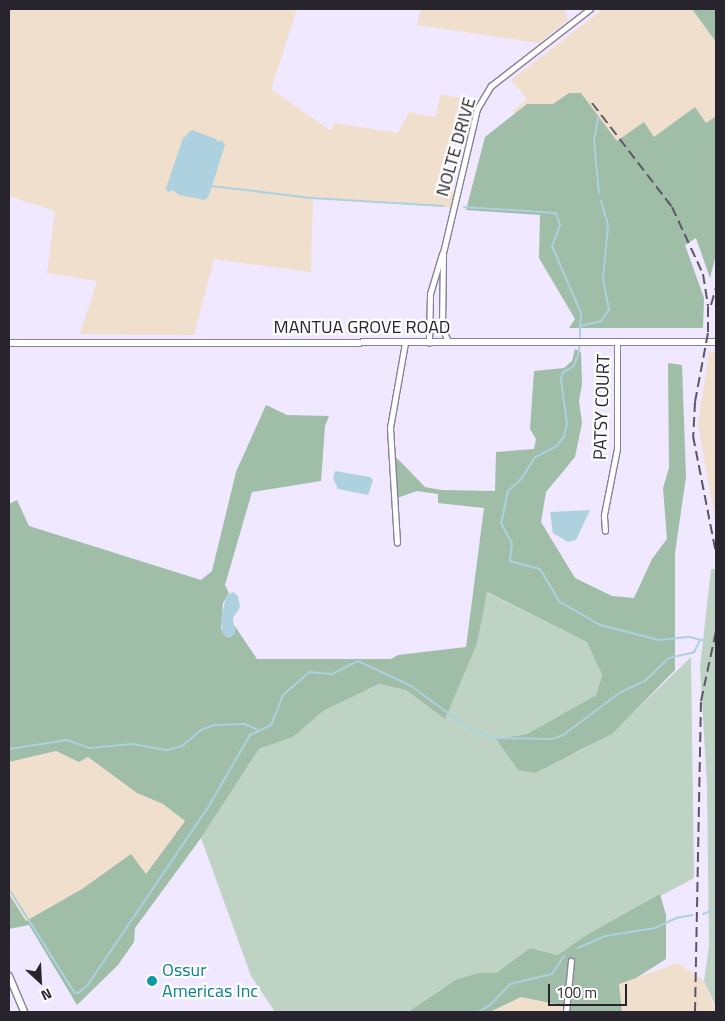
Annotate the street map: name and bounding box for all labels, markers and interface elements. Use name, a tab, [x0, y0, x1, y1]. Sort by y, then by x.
street label: NOLTE DRIVE	[432, 95, 480, 199]
street label: MANTUA GROVE ROAD	[274, 316, 450, 338]
street label: PATSY COURT	[589, 354, 615, 460]
north arrow	[15, 956, 65, 1006]
place label: Ossur Americas Inc	[162, 960, 258, 1002]
scale bar	[550, 974, 629, 1006]
marker: Ossur Americas Inc	[146, 975, 158, 987]
text: 100 m	[556, 981, 597, 1004]
text: N	[38, 983, 55, 1007]

